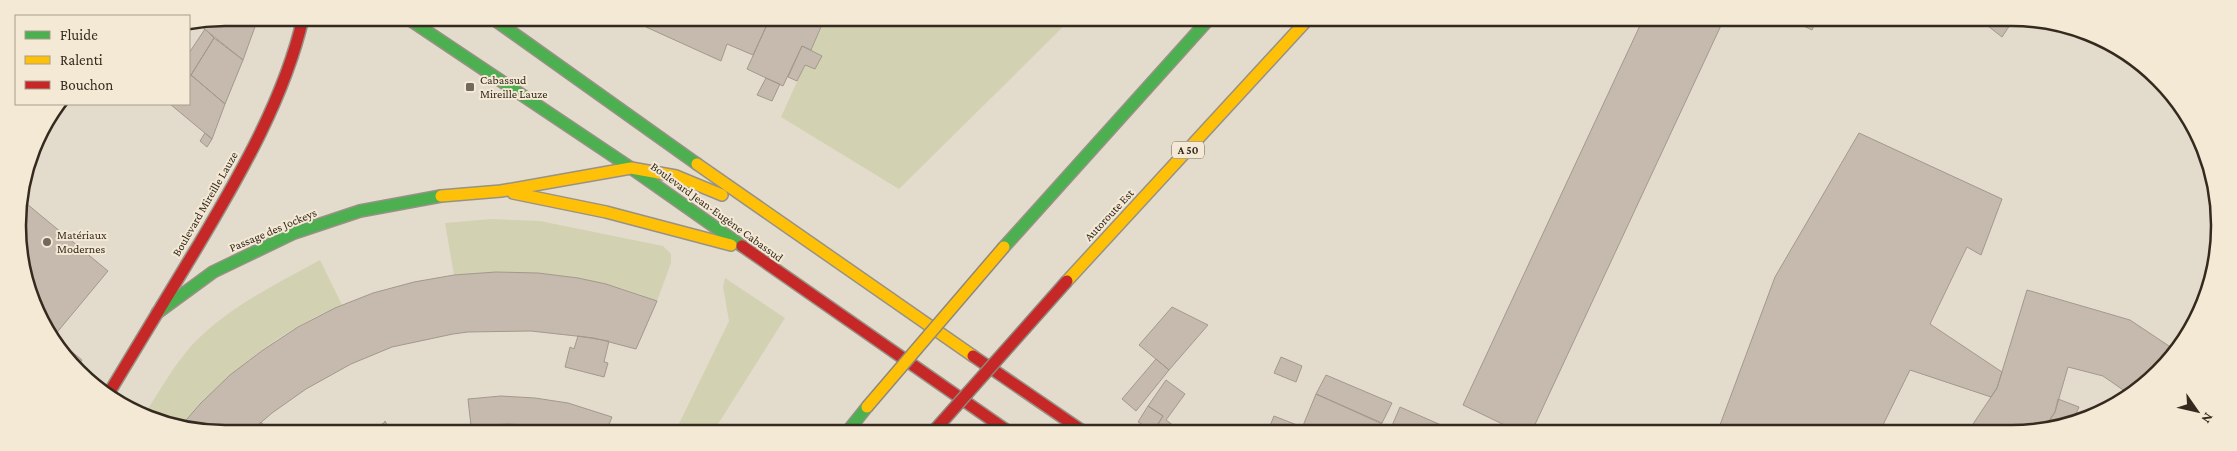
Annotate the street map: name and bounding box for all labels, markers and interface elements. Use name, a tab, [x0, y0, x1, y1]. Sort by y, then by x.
legend	[15, 15, 190, 105]
text: Fluide	[60, 27, 98, 43]
text: Ralenti	[60, 52, 103, 68]
place label: Cabassud Mireille Lauze	[480, 73, 548, 101]
text: Bouchon	[60, 77, 113, 93]
marker: Cabassud Mireille Lauze	[464, 81, 476, 93]
road number: A 50	[1172, 142, 1204, 158]
street label: Boulevard Mireille Lauze	[169, 149, 241, 259]
street label: Boulevard Jean-Eugène Cabassud	[648, 159, 786, 265]
street label: Autoroute Est	[1081, 185, 1137, 244]
street label: Passage des Jockeys	[227, 205, 319, 255]
place label: Matériaux Modernes	[57, 228, 107, 256]
marker: Matériaux Modernes	[41, 236, 53, 248]
north arrow	[2172, 386, 2222, 436]
text: N	[2198, 410, 2217, 427]

